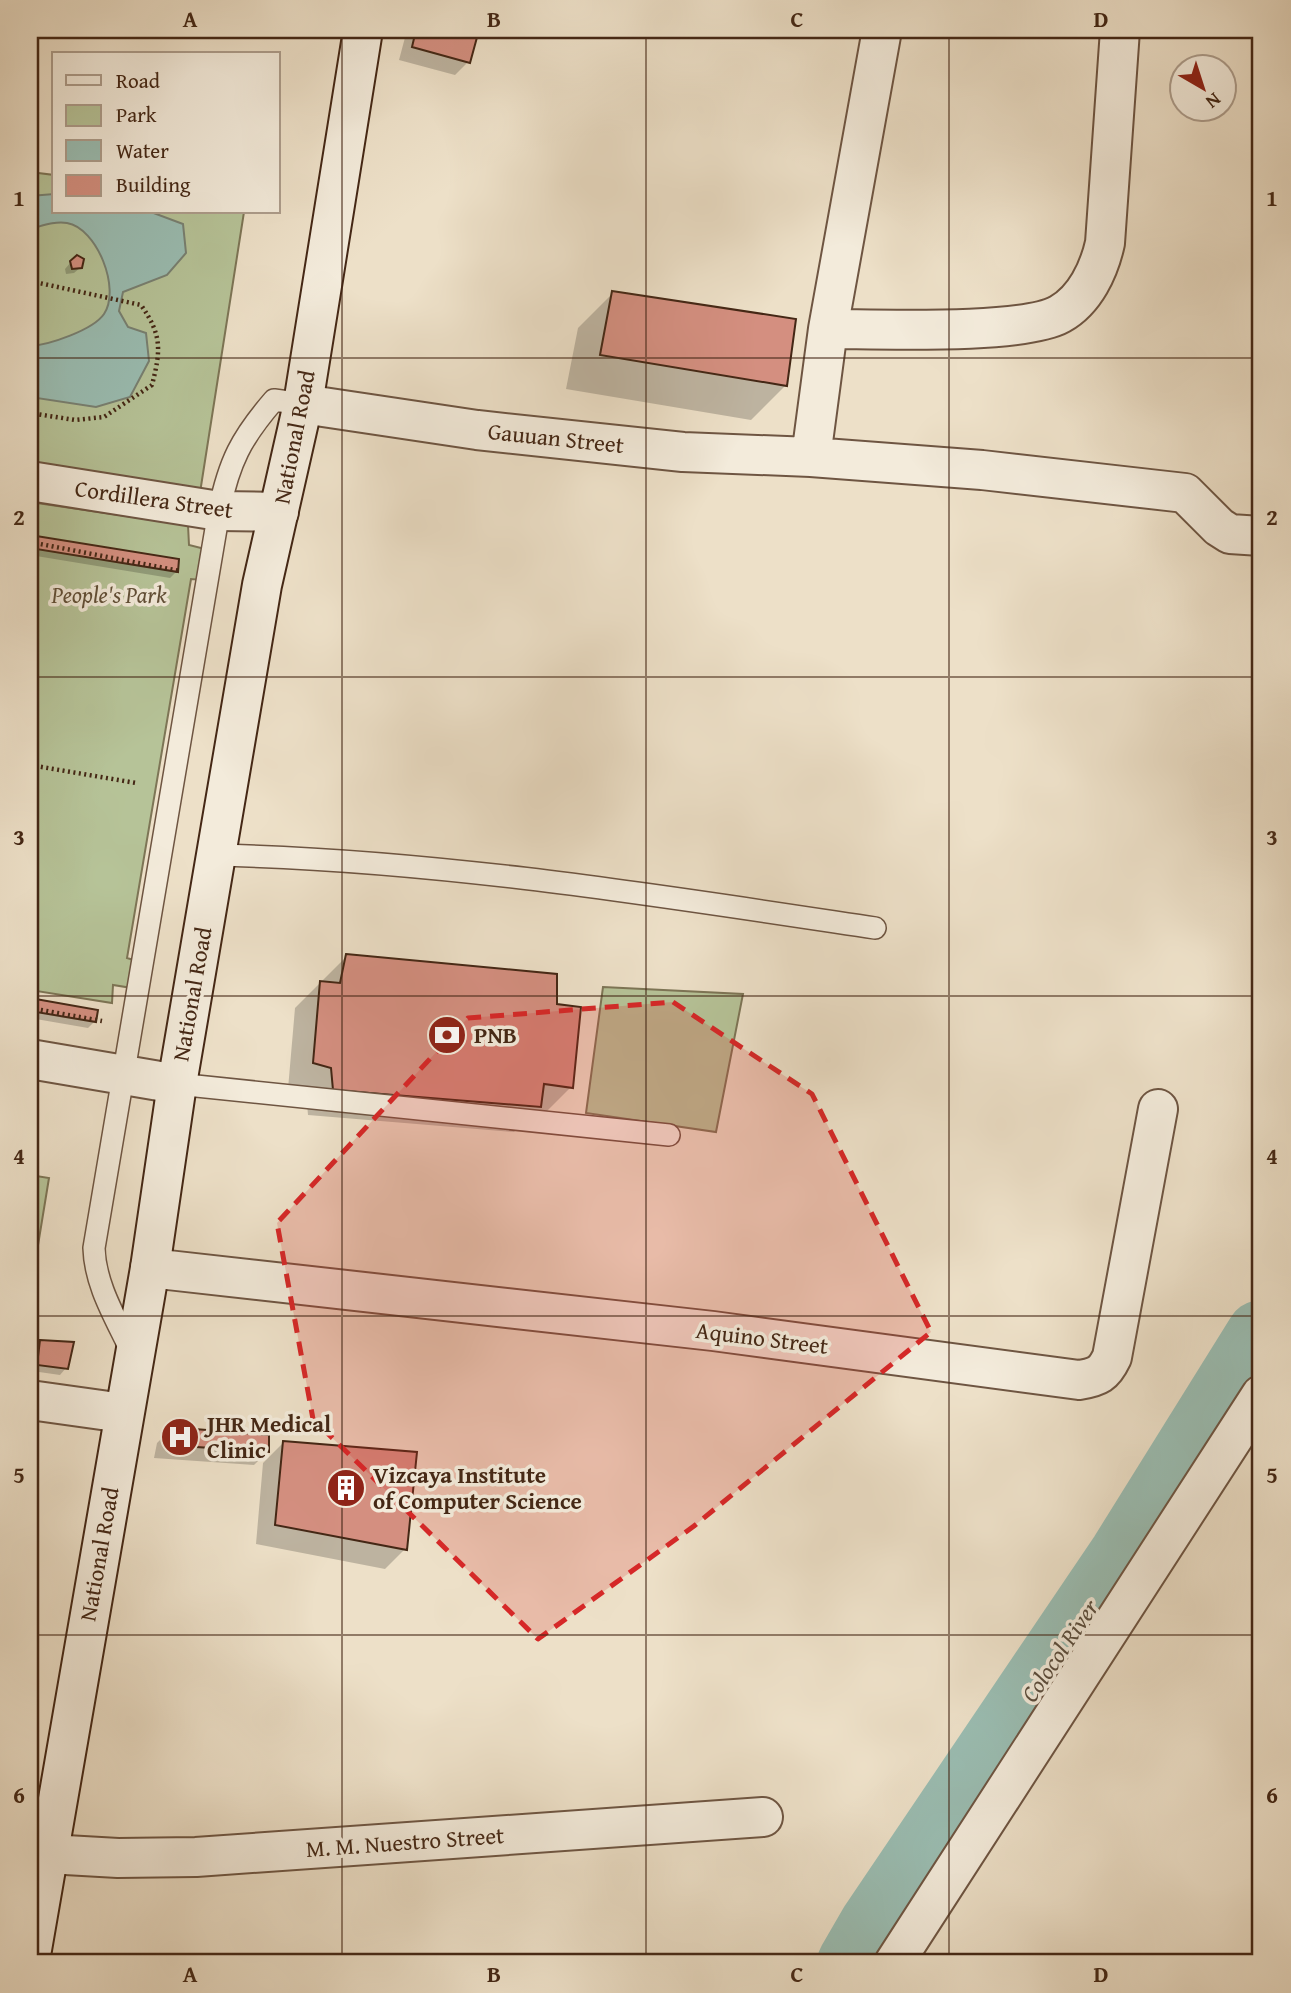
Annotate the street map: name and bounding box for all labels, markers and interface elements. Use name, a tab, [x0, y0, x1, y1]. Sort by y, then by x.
text: A	[183, 2, 198, 35]
text: B	[487, 2, 501, 35]
text: C	[790, 2, 804, 35]
text: D	[1094, 2, 1109, 35]
legend	[52, 52, 280, 214]
north arrow	[1168, 52, 1238, 122]
text: Road	[116, 65, 161, 96]
text: N	[1200, 86, 1227, 116]
text: Park	[116, 99, 157, 130]
text: Water	[116, 135, 169, 166]
text: Building	[116, 169, 191, 200]
text: 1	[13, 181, 25, 214]
text: 1	[1266, 181, 1278, 214]
street label: National Road	[264, 366, 323, 507]
street label: Gauuan Street	[487, 414, 626, 461]
street label: Cordillera Street	[73, 471, 235, 526]
text: 2	[13, 500, 25, 533]
text: 2	[1266, 500, 1278, 533]
park label: People's Park	[51, 578, 167, 611]
text: 3	[13, 820, 25, 853]
text: 3	[1266, 820, 1278, 853]
street label: National Road	[163, 924, 220, 1064]
bank icon: PNB	[426, 1014, 468, 1056]
place label: PNB	[474, 1018, 517, 1051]
text: 4	[13, 1139, 25, 1172]
text: 4	[1266, 1139, 1278, 1172]
street label: Aquino Street	[694, 1313, 830, 1362]
place label: JHR Medical Clinic	[203, 1407, 331, 1466]
hospital icon: JHR Medical Clinic	[159, 1416, 201, 1458]
text: 5	[13, 1458, 25, 1491]
place label: Vizcaya Institute of Computer Science	[373, 1458, 582, 1517]
text: 5	[1266, 1458, 1278, 1491]
building icon: Vizcaya Institute of Computer Science	[325, 1467, 367, 1509]
street label: National Road	[70, 1484, 127, 1624]
water label: Colocol River	[1012, 1591, 1107, 1709]
text: 6	[13, 1778, 25, 1811]
text: 6	[1266, 1778, 1278, 1811]
street label: M. M. Nuestro Street	[305, 1818, 505, 1865]
text: A	[183, 1957, 198, 1990]
text: B	[487, 1957, 501, 1990]
text: C	[790, 1957, 804, 1990]
text: D	[1094, 1957, 1109, 1990]

